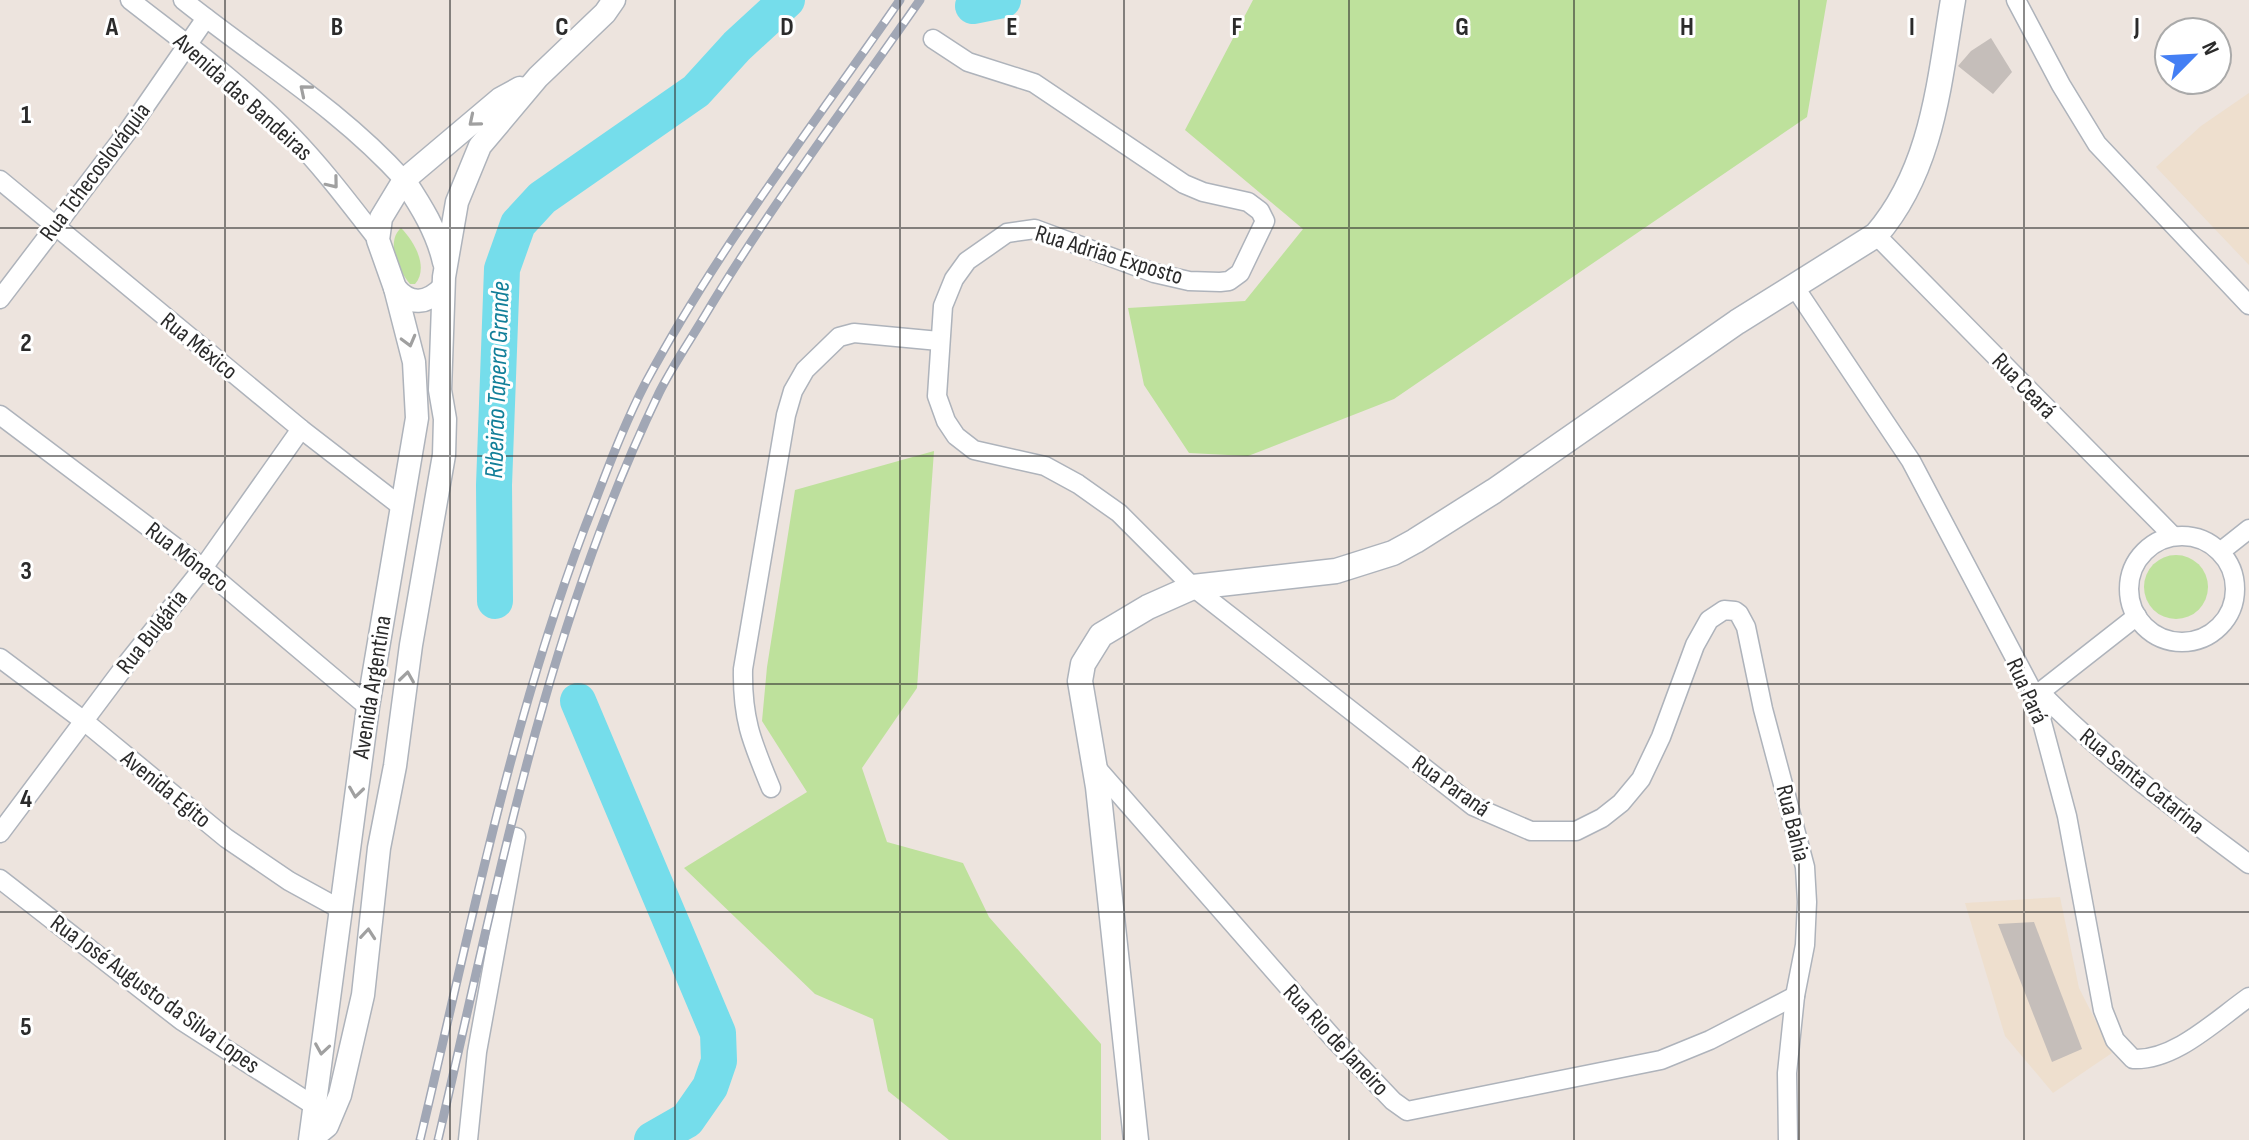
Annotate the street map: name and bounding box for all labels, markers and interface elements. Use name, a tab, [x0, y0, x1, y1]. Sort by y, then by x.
text: A	[105, 12, 119, 43]
text: B	[331, 12, 343, 43]
text: C	[555, 12, 569, 43]
text: D	[780, 12, 794, 43]
text: E	[1006, 12, 1018, 43]
text: F	[1232, 12, 1243, 43]
text: G	[1455, 12, 1469, 43]
text: H	[1680, 12, 1694, 43]
text: I	[1909, 12, 1915, 43]
text: J	[2133, 12, 2140, 43]
north arrow	[2153, 16, 2233, 96]
street label: Avenida das Bandeiras	[167, 26, 318, 167]
text: N	[2195, 38, 2225, 59]
one-way arrow	[300, 85, 314, 100]
street label: Rua Tchecoslováquia	[33, 97, 157, 247]
text: 1	[21, 100, 31, 131]
one-way arrow	[469, 111, 483, 126]
one-way arrow	[323, 174, 338, 188]
street label: Rua Adrião Exposto	[1032, 219, 1186, 291]
water label: Ribeirão Tapera Grande	[479, 281, 517, 479]
street label: Rua México	[155, 306, 243, 386]
text: 2	[20, 328, 32, 359]
one-way arrow	[399, 334, 416, 348]
street label: Rua Ceará	[1986, 347, 2062, 425]
street label: Rua Mônaco	[140, 516, 234, 598]
text: 3	[20, 556, 32, 587]
street label: Rua Bulgária	[110, 584, 194, 680]
street label: Avenida Argentina	[346, 613, 398, 762]
street label: Rua Pará	[2000, 654, 2054, 728]
one-way arrow	[398, 670, 415, 684]
street label: Rua Santa Catarina	[2074, 722, 2210, 840]
street label: Avenida Egito	[114, 743, 217, 834]
street label: Rua Paraná	[1406, 749, 1496, 823]
street label: Rua Bahia	[1769, 782, 1817, 864]
text: 4	[20, 784, 32, 815]
one-way arrow	[348, 785, 365, 798]
street label: Rua José Augusto da Silva Lopes	[45, 908, 265, 1080]
one-way arrow	[359, 927, 376, 940]
street label: Rua Rio de Janeiro	[1277, 978, 1395, 1102]
text: 5	[20, 1012, 32, 1043]
one-way arrow	[314, 1042, 331, 1056]

